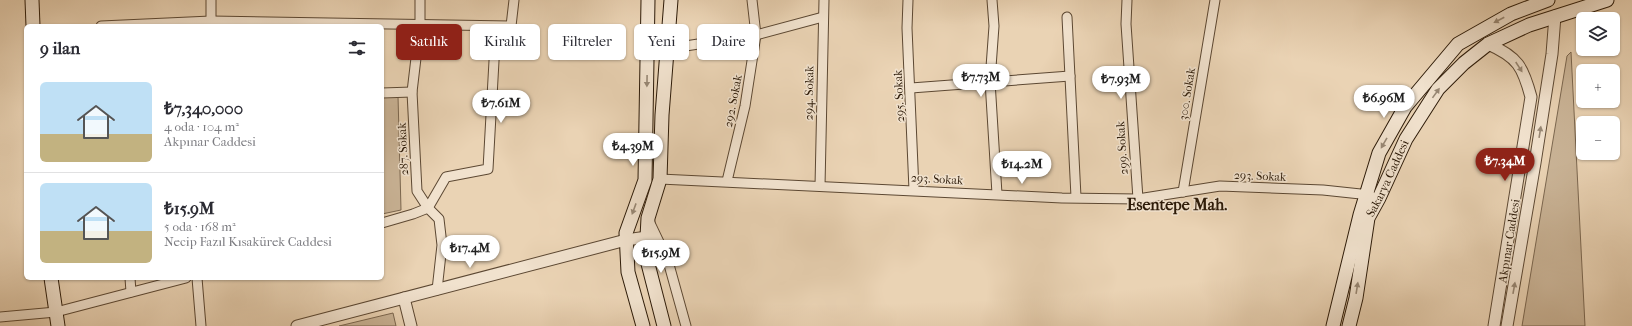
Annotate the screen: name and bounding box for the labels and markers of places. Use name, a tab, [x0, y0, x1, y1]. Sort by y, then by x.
pin: ₺7.73M	[948, 64, 1014, 98]
pin: ₺7.93M	[1088, 66, 1154, 100]
pin: ₺6.96M	[1351, 85, 1417, 119]
pin: ₺7.61M	[468, 90, 534, 124]
pin: ₺4.39M	[600, 133, 666, 167]
pin: ₺7.34M	[1472, 148, 1538, 182]
pin: ₺14.2M	[989, 151, 1055, 185]
pin: ₺17.4M	[437, 235, 503, 269]
pin: ₺15.9M	[628, 240, 694, 274]

